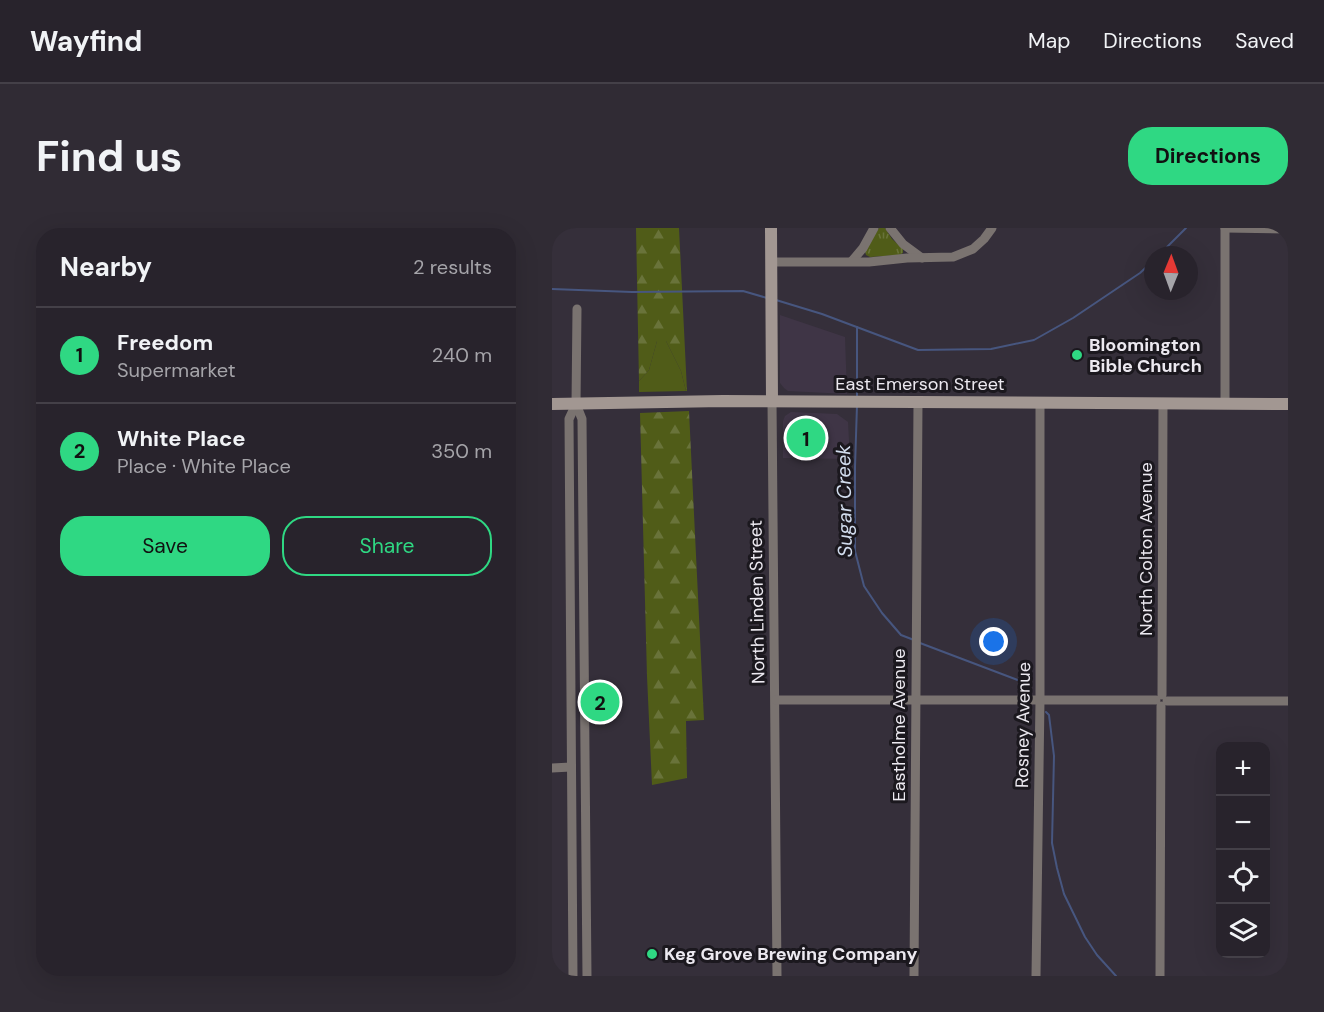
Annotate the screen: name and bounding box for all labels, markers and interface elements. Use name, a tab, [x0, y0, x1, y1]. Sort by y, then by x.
text: Wayfind	[30, 23, 142, 60]
text: Map	[1028, 27, 1070, 55]
text: Directions	[1103, 27, 1202, 55]
text: Saved	[1235, 27, 1294, 55]
button: Directions	[1128, 127, 1288, 185]
text: Find us	[36, 129, 182, 184]
north arrow	[1144, 246, 1198, 300]
text: Nearby	[60, 250, 152, 284]
text: 2 results	[413, 254, 492, 280]
text: Freedom	[117, 328, 213, 357]
place label: Bloomington Bible Church	[1089, 333, 1202, 378]
text: 1	[76, 342, 83, 368]
text: 240 m	[432, 342, 492, 368]
marker: Bloomington Bible Church	[1070, 348, 1084, 362]
text: Supermarket	[117, 357, 236, 383]
street label: East Emerson Street	[835, 372, 1005, 396]
pin: 1	[786, 416, 826, 460]
text: White Place	[117, 424, 246, 453]
text: 2	[74, 438, 85, 464]
text: 350 m	[431, 438, 492, 464]
water label: Sugar Creek	[830, 444, 858, 558]
text: Place · White Place	[117, 453, 291, 479]
street label: North Colton Avenue	[1134, 462, 1158, 636]
button: Save	[60, 516, 270, 576]
button: Share	[282, 516, 492, 576]
street label: North Linden Street	[744, 520, 770, 684]
your location	[979, 627, 1008, 656]
street label: Eastholme Avenue	[887, 649, 911, 801]
street label: Rosney Avenue	[1010, 662, 1036, 788]
pin: 2	[580, 680, 620, 724]
map controls	[1216, 742, 1270, 958]
button: +	[1216, 742, 1270, 796]
button: −	[1216, 796, 1270, 850]
button: locate	[1216, 850, 1270, 904]
button: layers	[1216, 904, 1270, 958]
place label: Keg Grove Brewing Company	[664, 942, 917, 966]
marker: Keg Grove Brewing Company	[645, 947, 659, 961]

